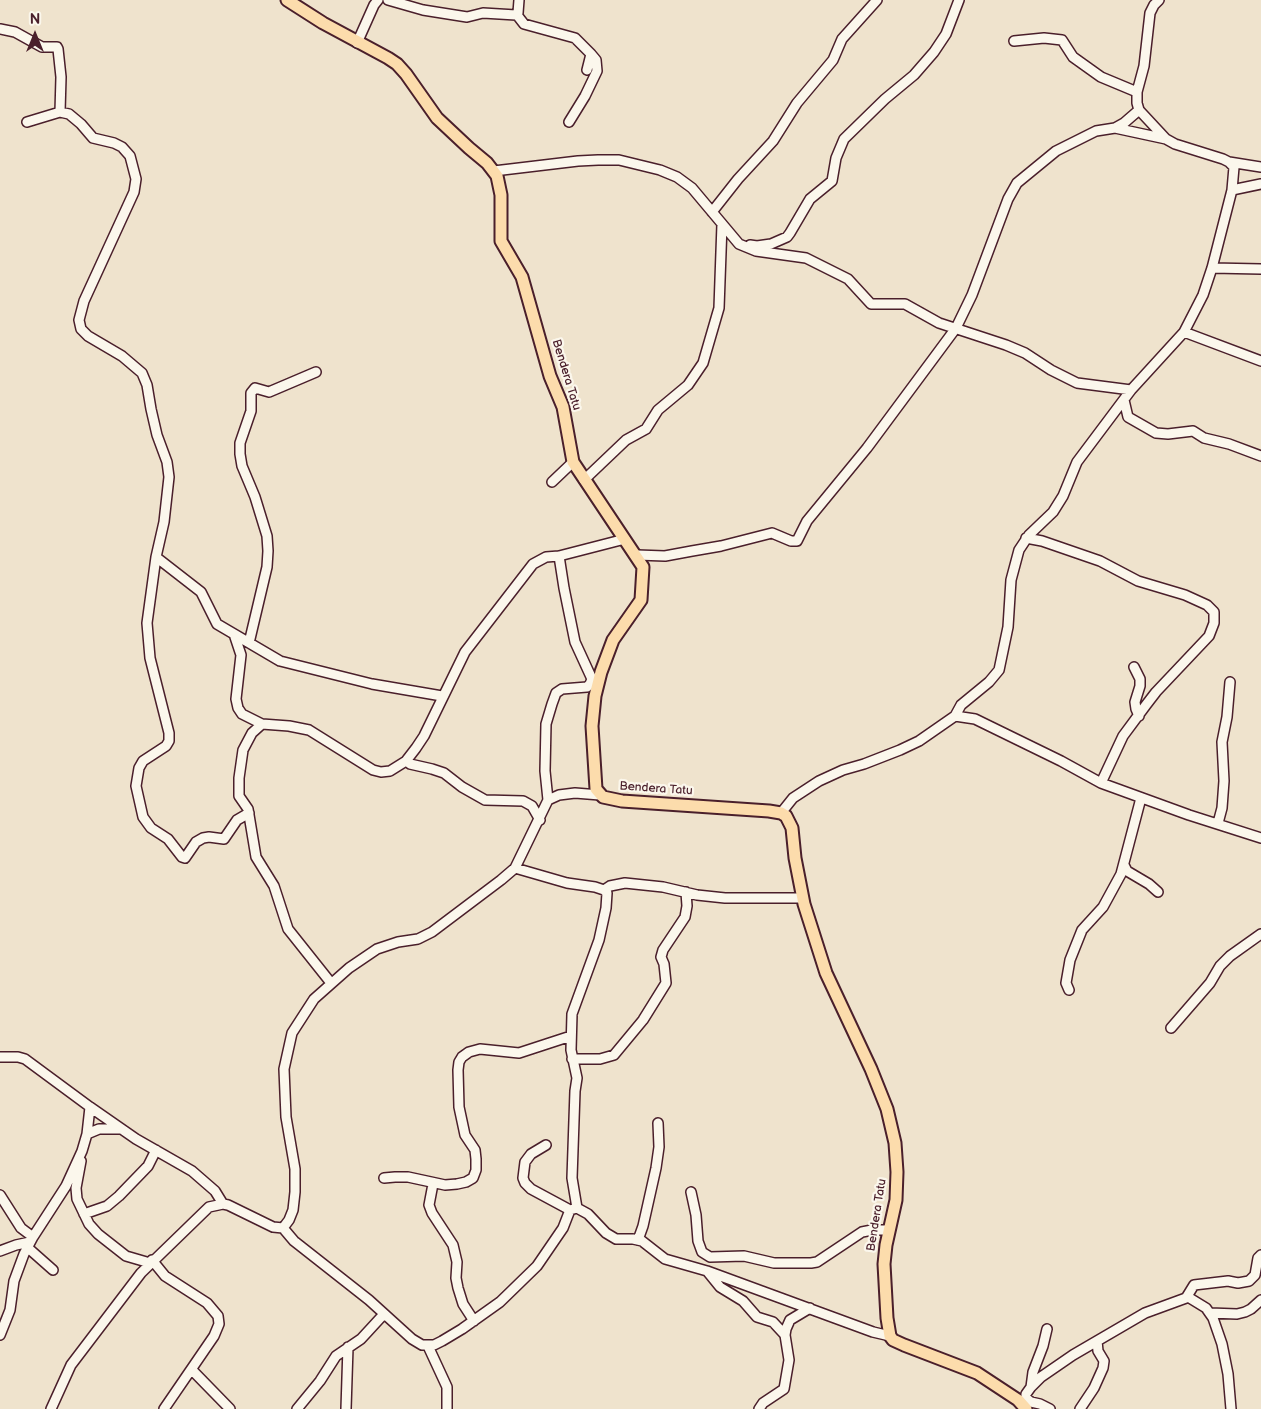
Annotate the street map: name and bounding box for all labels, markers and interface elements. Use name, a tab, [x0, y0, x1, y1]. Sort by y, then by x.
north arrow	[10, 10, 60, 60]
text: N	[30, 11, 40, 28]
street label: Bendera Tatu	[548, 338, 584, 412]
street label: Bendera Tatu	[619, 779, 693, 799]
street label: Bendera Tatu	[864, 1178, 890, 1252]

